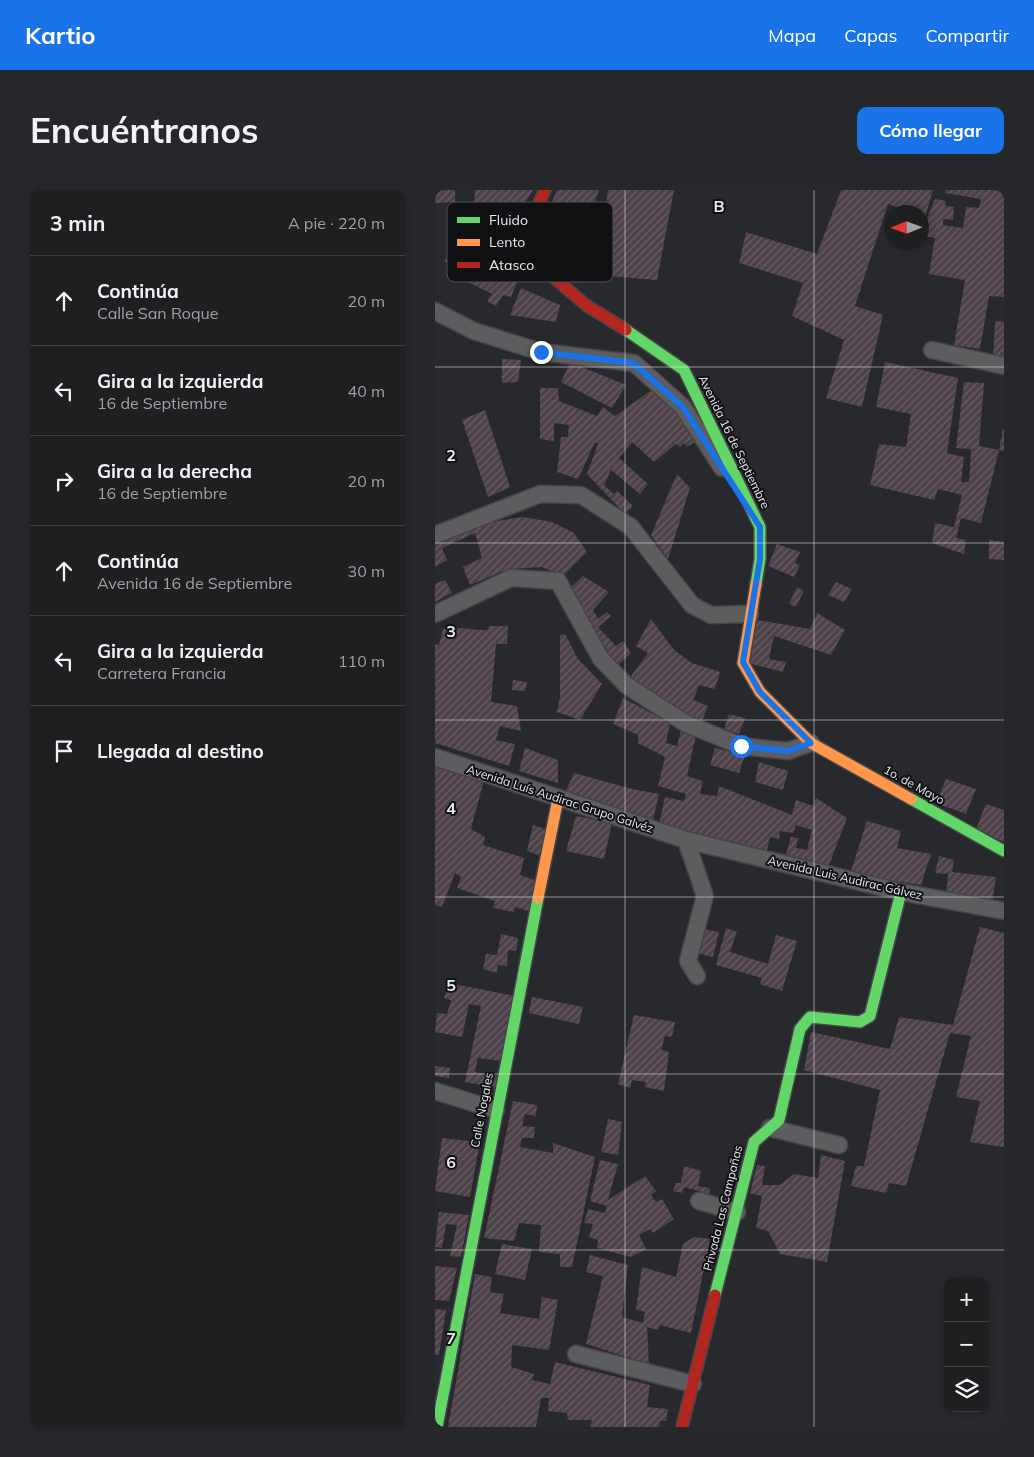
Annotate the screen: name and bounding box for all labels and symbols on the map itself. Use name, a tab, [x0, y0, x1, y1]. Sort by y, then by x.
text: B	[713, 196, 725, 216]
legend	[447, 202, 613, 282]
north arrow	[884, 205, 929, 250]
text: Fluido	[489, 211, 528, 229]
text: Lento	[489, 233, 525, 251]
text: Atasco	[489, 256, 534, 274]
route end	[530, 341, 553, 364]
street label: Avenida 16 de Septiembre	[696, 373, 773, 511]
text: 2	[446, 445, 456, 465]
text: 3	[446, 621, 456, 641]
route start	[730, 735, 753, 758]
street label: Avenida Luís Audirac Grupo Galvéz	[465, 761, 655, 836]
street label: 1o. de Mayo	[881, 762, 947, 807]
text: 4	[446, 798, 456, 818]
street label: Avenida Luis Audirac Gálvez	[766, 852, 924, 903]
text: 5	[446, 975, 456, 995]
street label: Calle Nogales	[467, 1071, 496, 1149]
street label: Privada Las Campañas	[700, 1143, 745, 1272]
text: 6	[446, 1152, 456, 1172]
text: 7	[446, 1328, 456, 1348]

